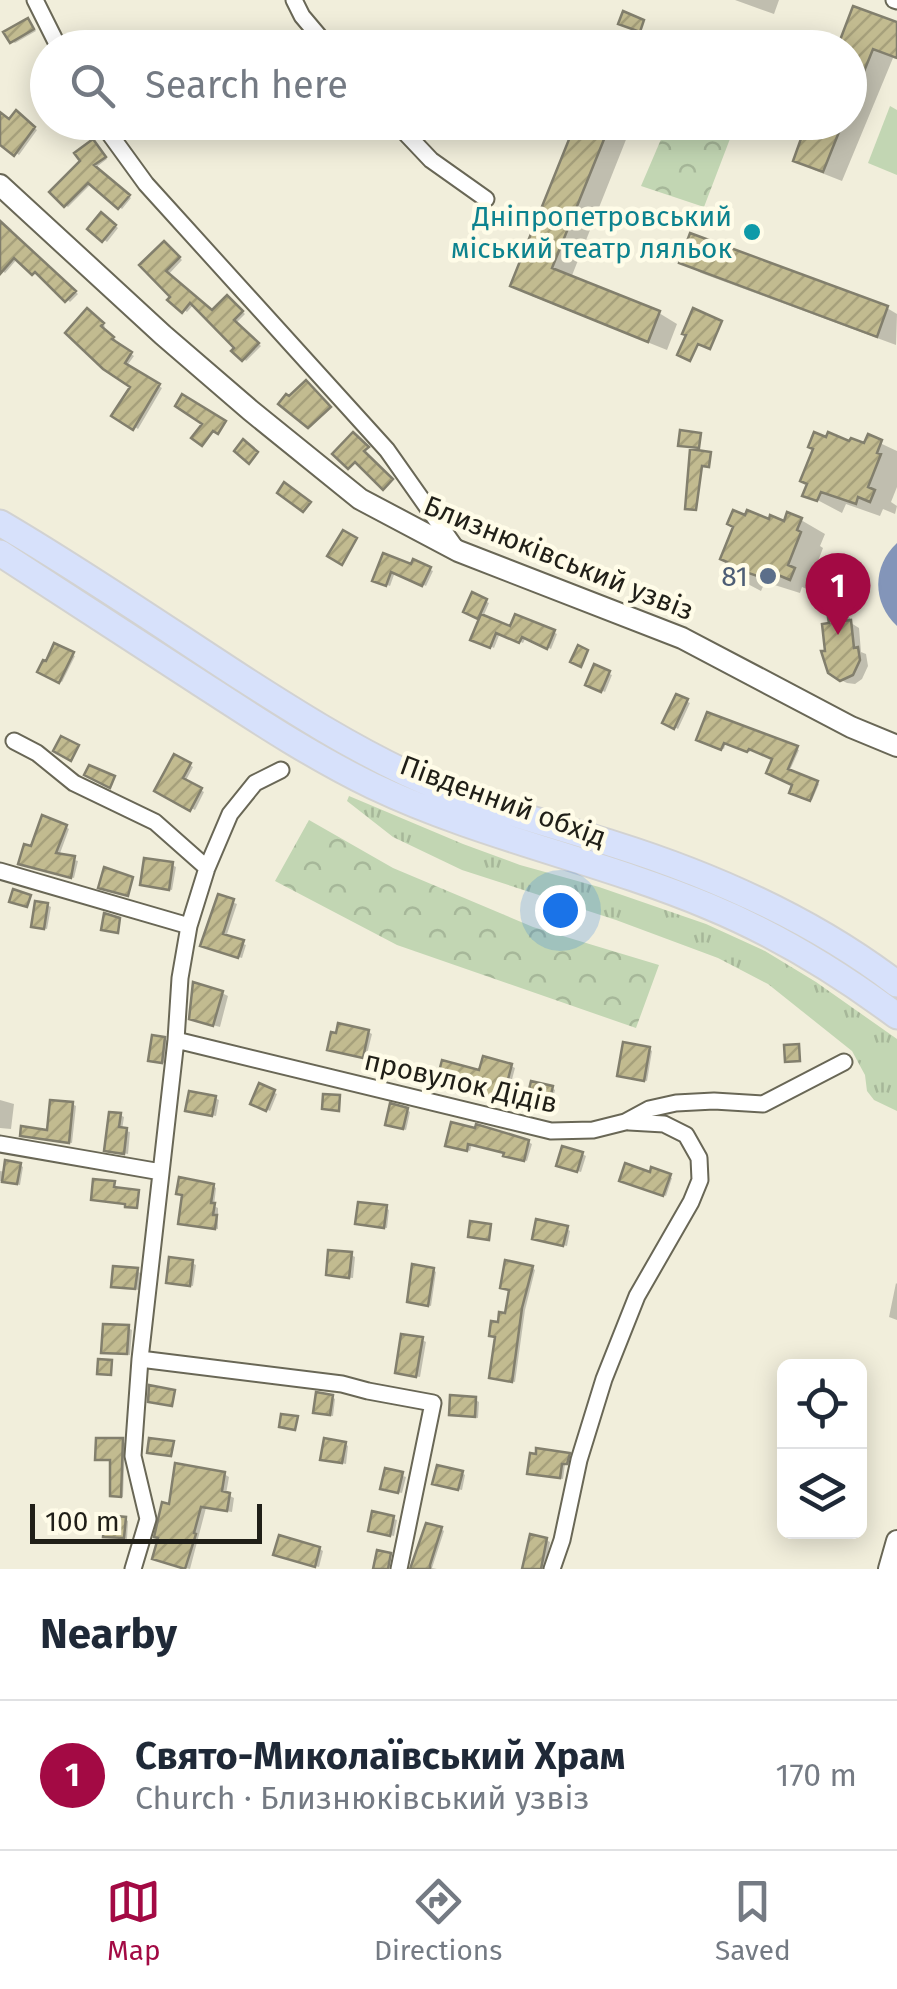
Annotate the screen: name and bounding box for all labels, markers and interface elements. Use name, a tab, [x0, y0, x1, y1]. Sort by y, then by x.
search box	[30, 30, 867, 140]
icon: search	[65, 58, 120, 113]
text: Search here	[145, 62, 348, 108]
place label: Дніпропетровський міський театр ляльок	[451, 200, 732, 265]
marker: Дніпропетровський міський театр ляльок	[741, 221, 763, 243]
street label: Близнюківський узвіз	[419, 489, 699, 627]
pin: 1	[806, 552, 870, 635]
place label: 81	[721, 560, 748, 593]
marker: 81	[757, 565, 779, 587]
street label: Південний обхід	[396, 748, 610, 854]
your location	[535, 885, 586, 936]
street label: провулок Дідів	[361, 1044, 561, 1120]
map controls	[777, 1359, 867, 1539]
button: locate	[777, 1359, 867, 1449]
button: layers	[777, 1449, 867, 1539]
scale bar	[30, 1499, 262, 1544]
text: 100 m	[45, 1505, 120, 1538]
text: Nearby	[40, 1609, 177, 1659]
text: Свято-Миколаївський Храм	[135, 1733, 625, 1779]
text: 1	[65, 1756, 80, 1794]
text: 170 m	[776, 1756, 857, 1794]
text: Church · Близнюківський узвіз	[135, 1779, 589, 1817]
tab: Map	[106, 1874, 161, 1967]
tab: Directions	[374, 1874, 502, 1967]
tab: Saved	[715, 1874, 791, 1967]

